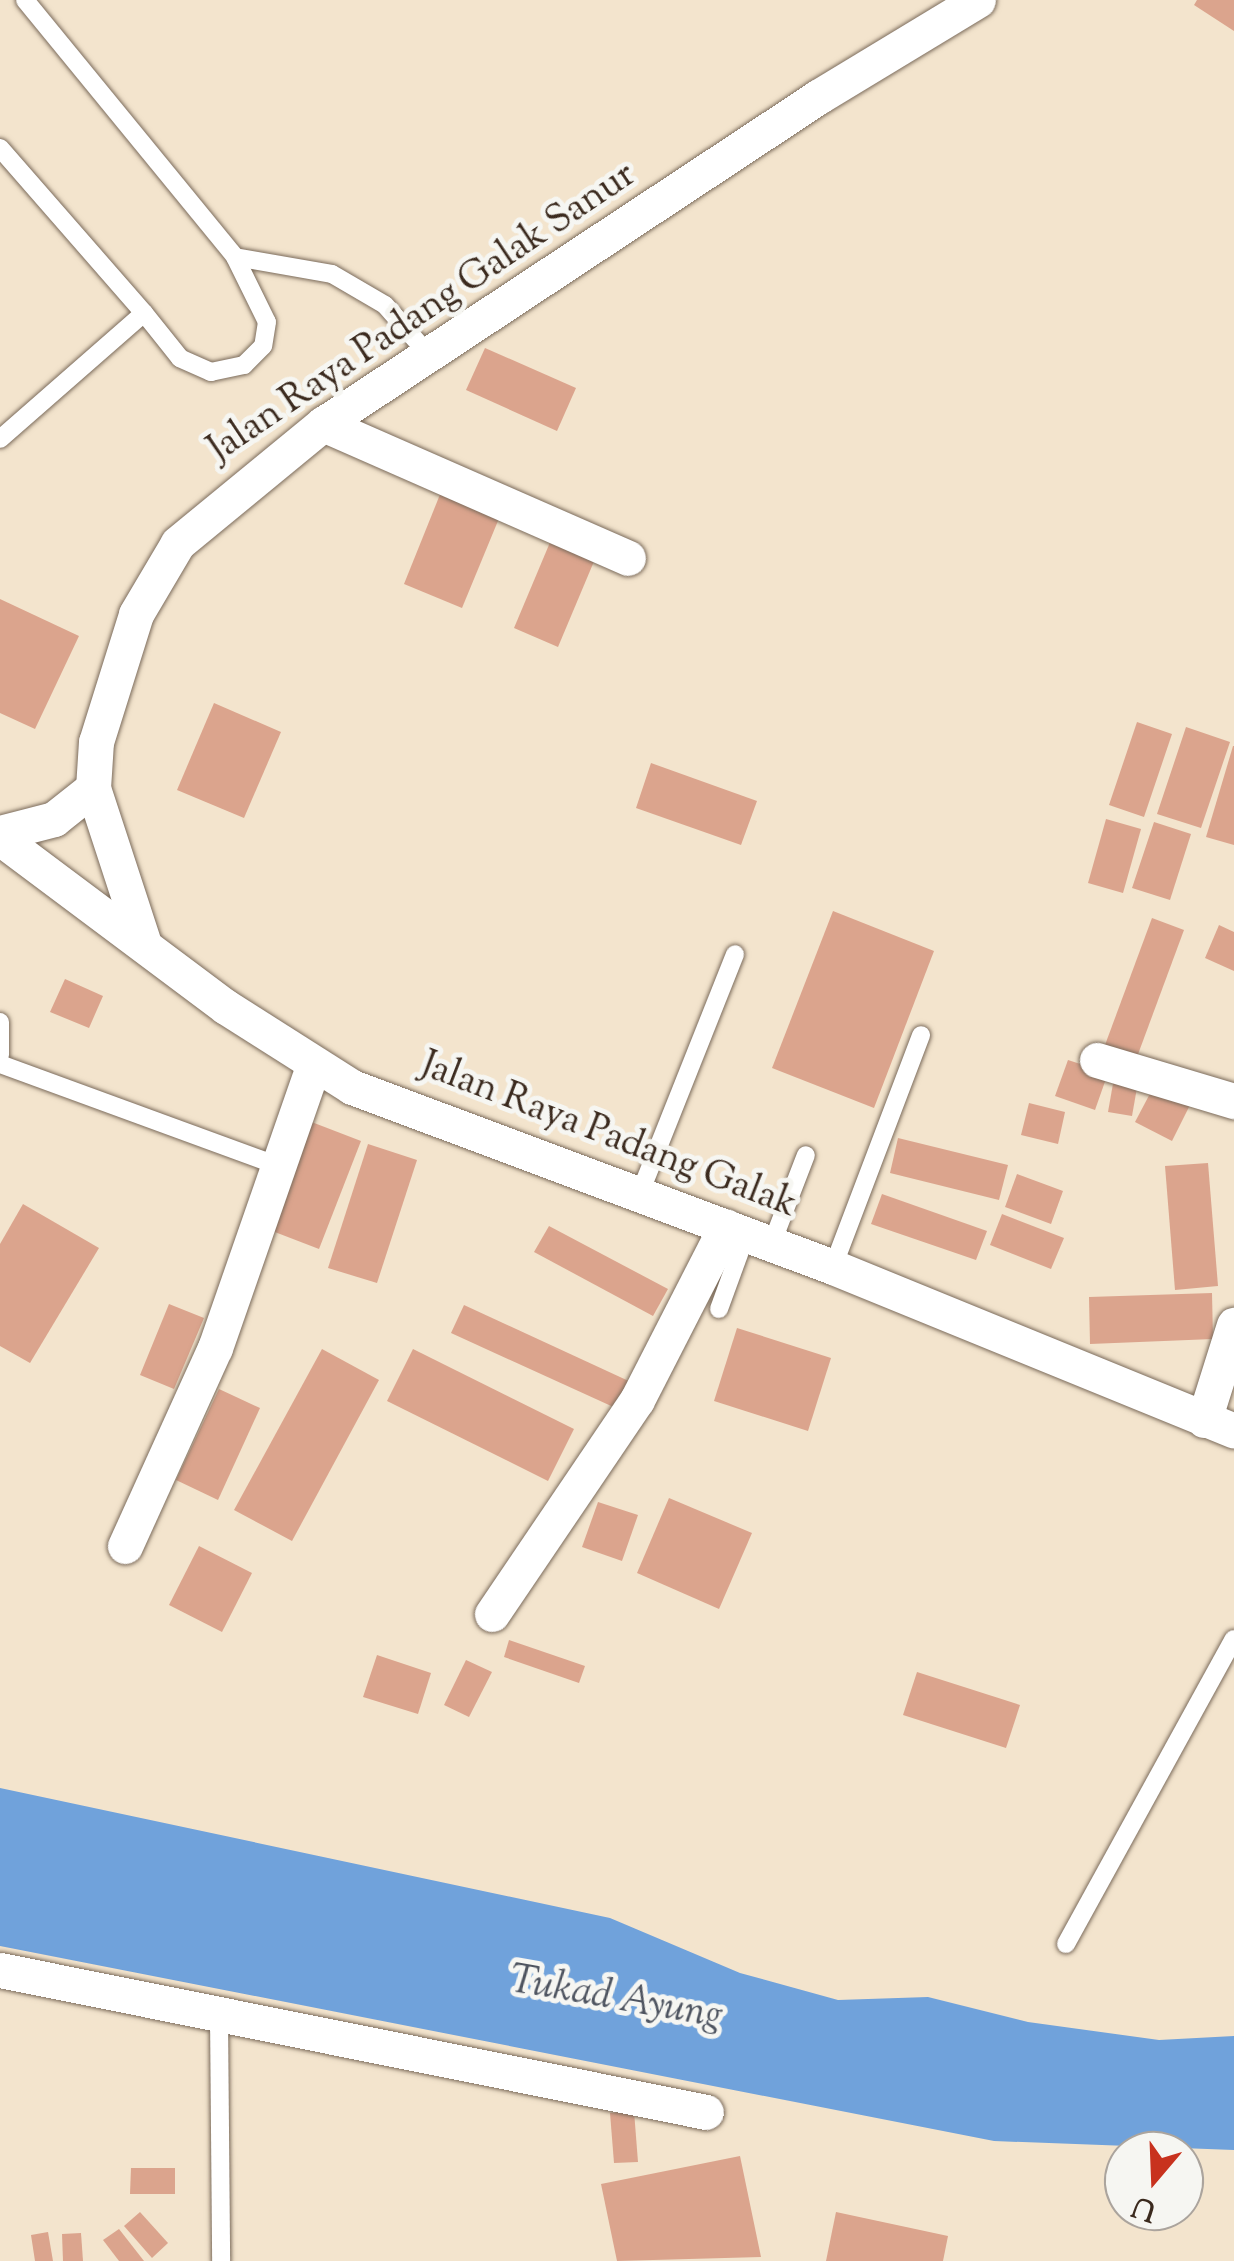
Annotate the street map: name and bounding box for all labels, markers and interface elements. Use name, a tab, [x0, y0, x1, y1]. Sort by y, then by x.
street label: Jalan Raya Padang Galak Sanur	[201, 154, 645, 474]
street label: Jalan Raya Padang Galak	[414, 1044, 802, 1230]
water label: Tukad Ayung	[506, 1958, 726, 2042]
north arrow	[1104, 2131, 1204, 2231]
text: U	[1128, 2185, 1162, 2230]

